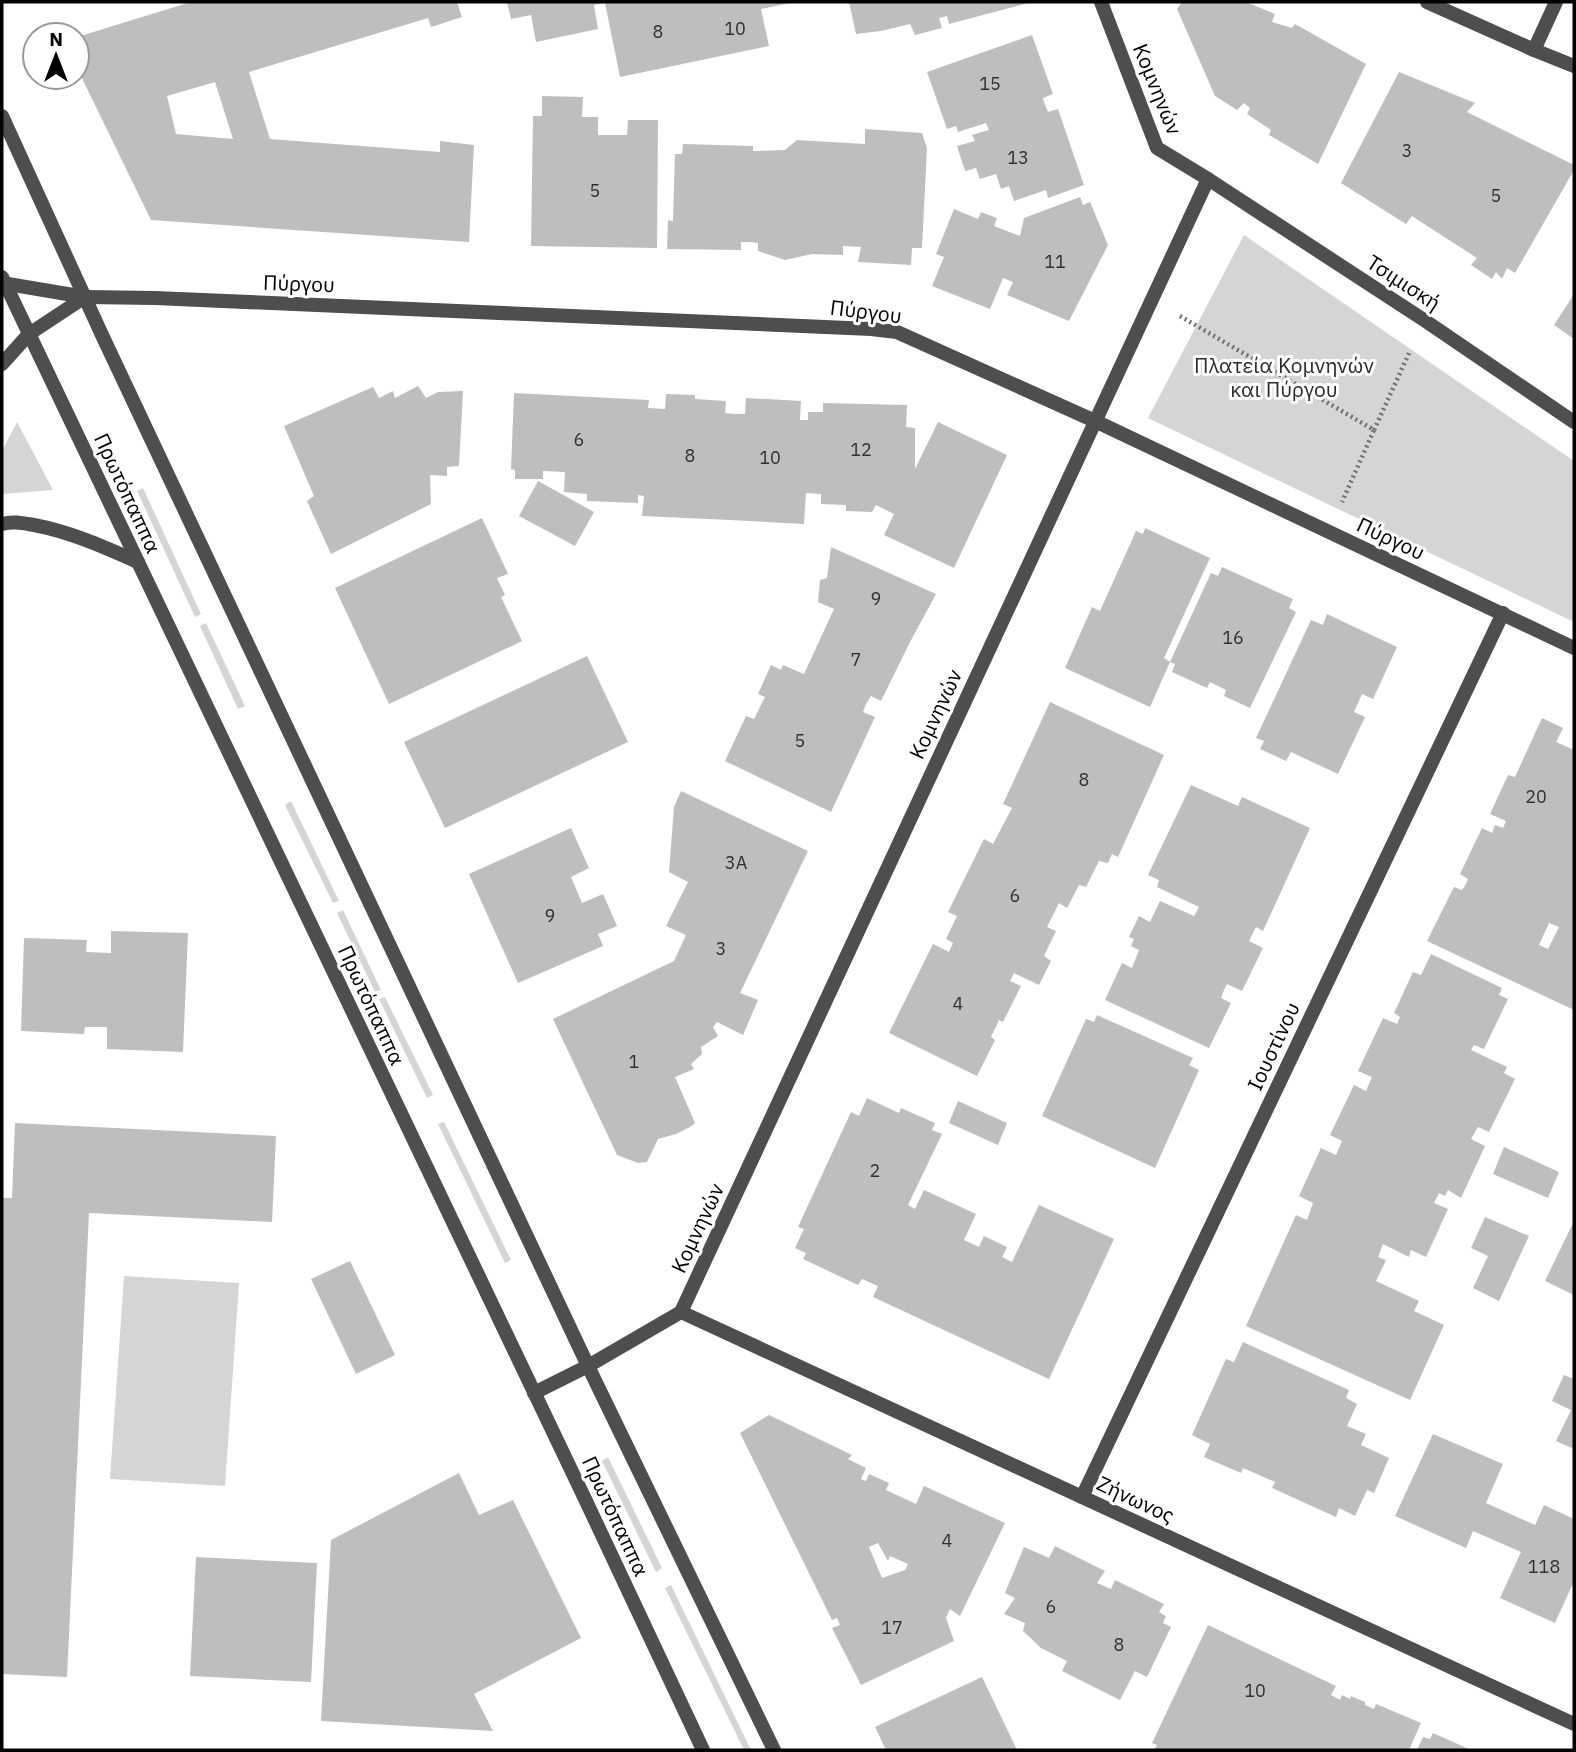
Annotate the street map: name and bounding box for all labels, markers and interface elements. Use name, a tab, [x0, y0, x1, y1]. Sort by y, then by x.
house number: 10	[724, 17, 746, 40]
house number: 8	[653, 20, 663, 43]
north arrow	[21, 21, 91, 91]
text: N	[49, 27, 63, 51]
street label: Κομνηνών	[1127, 39, 1189, 139]
house number: 15	[979, 72, 1001, 95]
house number: 3	[1402, 139, 1412, 162]
house number: 13	[1007, 146, 1029, 169]
house number: 5	[590, 179, 600, 202]
house number: 5	[1491, 184, 1501, 207]
street label: Τσιμισκή	[1362, 248, 1446, 316]
house number: 11	[1044, 250, 1066, 273]
street label: Πύργου	[262, 268, 336, 298]
street label: Πύργου	[828, 293, 904, 329]
park label: Πλατεία Κομνηνών και Πύργου	[1194, 351, 1374, 403]
house number: 6	[574, 428, 584, 451]
street label: Πρωτόπαππα	[88, 429, 168, 557]
house number: 12	[850, 438, 872, 461]
house number: 8	[685, 444, 695, 467]
house number: 10	[759, 446, 781, 469]
street label: Πύργου	[1352, 510, 1430, 566]
house number: 9	[871, 587, 881, 610]
house number: 16	[1222, 626, 1244, 649]
house number: 7	[851, 648, 861, 671]
street label: Κομνηνών	[902, 664, 968, 763]
house number: 5	[795, 729, 805, 752]
house number: 8	[1079, 768, 1089, 791]
house number: 20	[1525, 785, 1547, 808]
house number: 3Α	[725, 851, 748, 874]
house number: 6	[1010, 884, 1020, 907]
house number: 9	[545, 904, 555, 927]
house number: 3	[716, 937, 726, 960]
street label: Πρωτόπαππα	[332, 941, 412, 1069]
house number: 4	[953, 992, 964, 1015]
street label: Ιουστίνου	[1240, 997, 1306, 1095]
house number: 1	[629, 1050, 639, 1073]
house number: 2	[870, 1159, 880, 1182]
street label: Κομνηνών	[664, 1178, 730, 1277]
street label: Πρωτόπαππα	[576, 1452, 656, 1580]
street label: Ζήνωνος	[1093, 1469, 1179, 1529]
house number: 4	[942, 1529, 953, 1552]
house number: 118	[1528, 1555, 1560, 1578]
house number: 6	[1046, 1595, 1056, 1618]
house number: 17	[881, 1616, 903, 1639]
house number: 8	[1114, 1633, 1124, 1656]
house number: 10	[1244, 1679, 1266, 1702]

